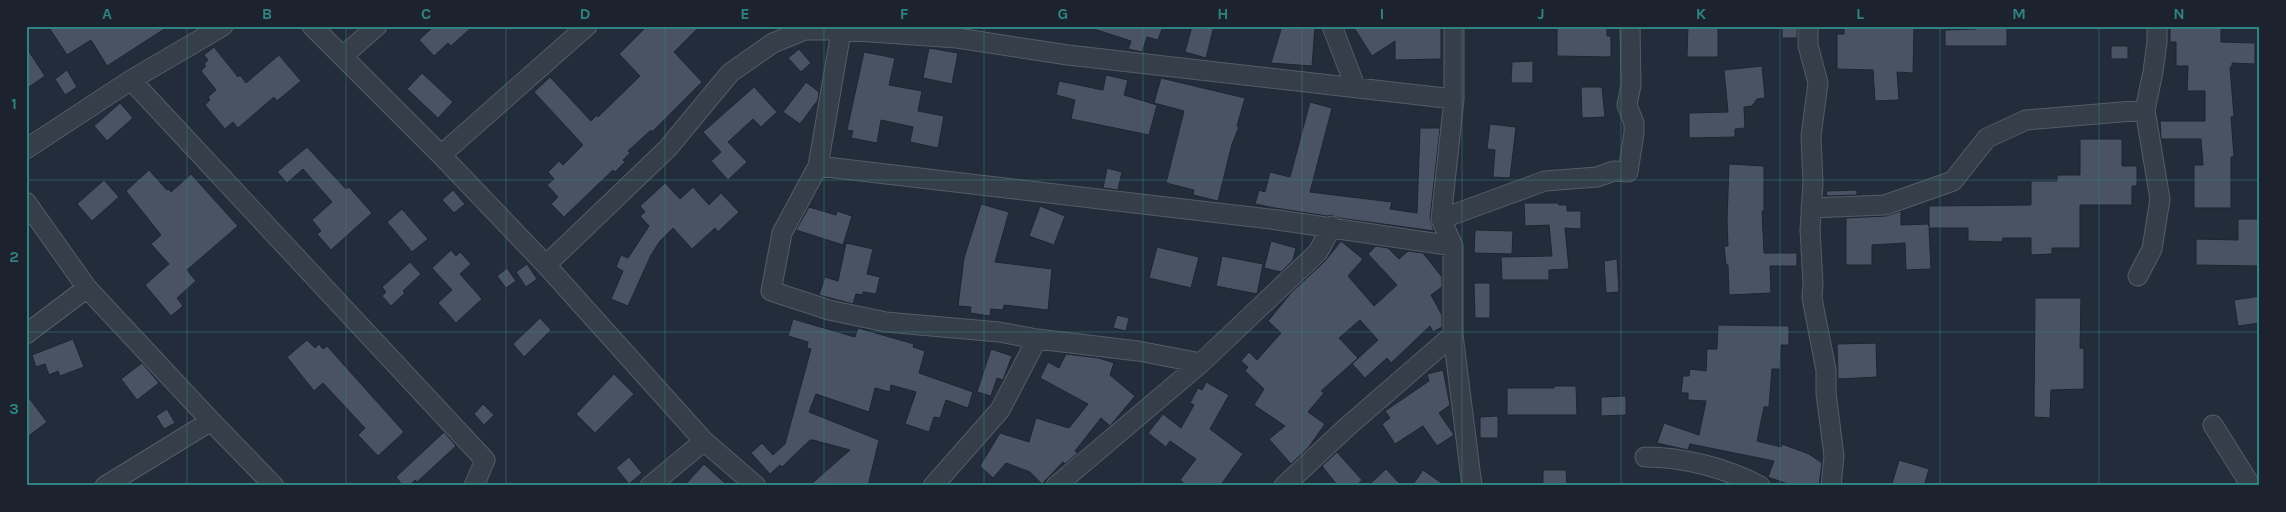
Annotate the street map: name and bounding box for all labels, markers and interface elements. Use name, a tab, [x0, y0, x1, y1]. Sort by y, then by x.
text: A	[102, 4, 112, 23]
text: B	[262, 4, 272, 23]
text: C	[421, 4, 431, 23]
text: D	[580, 4, 591, 23]
text: E	[740, 4, 750, 23]
text: F	[900, 4, 909, 23]
text: G	[1058, 4, 1068, 23]
text: H	[1217, 4, 1229, 23]
text: I	[1380, 4, 1384, 23]
text: J	[1537, 4, 1545, 23]
text: K	[1696, 4, 1707, 23]
text: L	[1856, 4, 1864, 23]
text: M	[2012, 4, 2026, 23]
text: N	[2173, 4, 2185, 23]
text: 1	[11, 94, 17, 113]
text: 2	[9, 247, 19, 266]
text: 3	[9, 399, 19, 418]

